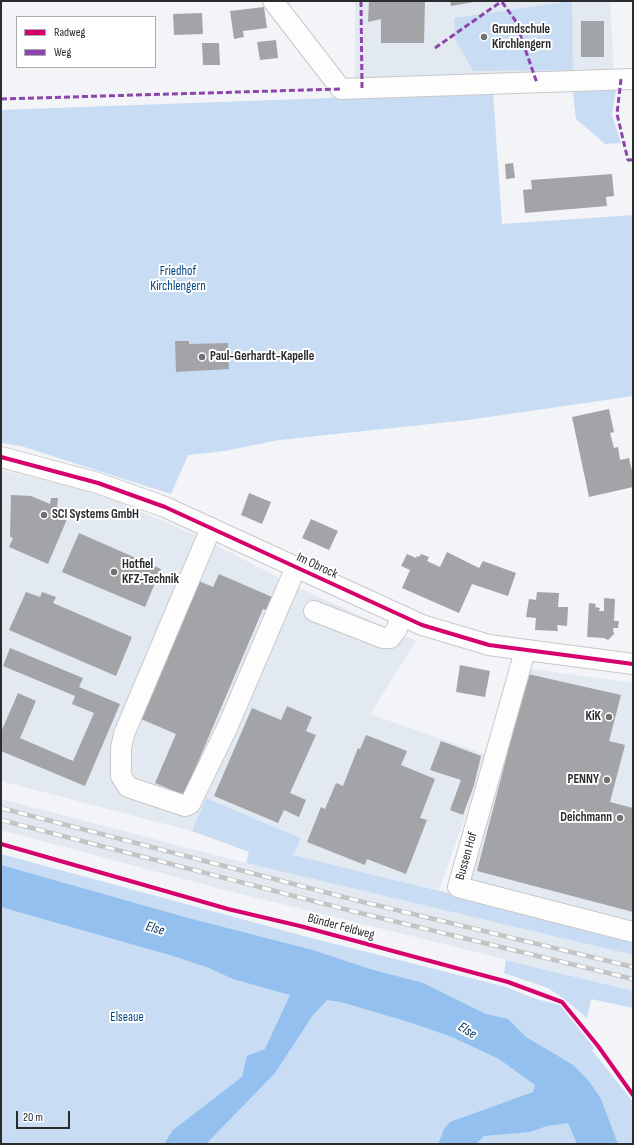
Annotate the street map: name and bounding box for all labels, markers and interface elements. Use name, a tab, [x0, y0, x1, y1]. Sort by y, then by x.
legend	[16, 16, 156, 68]
place label: Grundschule Kirchlengern	[492, 22, 551, 53]
text: Radweg	[54, 25, 85, 40]
marker: Grundschule Kirchlengern	[479, 32, 489, 42]
text: Weg	[54, 45, 71, 60]
park label: Friedhof Kirchlengern	[150, 264, 206, 295]
place label: Paul-Gerhardt-Kapelle	[210, 349, 314, 365]
marker: Paul-Gerhardt-Kapelle	[197, 352, 207, 362]
place label: SCI Systems GmbH	[52, 507, 139, 523]
marker: SCI Systems GmbH	[39, 510, 49, 520]
street label: Im Obrock	[294, 550, 340, 582]
place label: Hotfiel KFZ-Technik	[122, 557, 179, 588]
marker: Hotfiel KFZ-Technik	[109, 567, 119, 577]
place label: KiK	[586, 709, 601, 725]
marker: KiK	[604, 712, 614, 722]
place label: PENNY	[568, 772, 599, 788]
marker: PENNY	[602, 775, 612, 785]
place label: Deichmann	[560, 810, 612, 826]
marker: Deichmann	[615, 813, 625, 823]
street label: Bussen Hof	[453, 830, 481, 882]
street label: Bünder Feldweg	[306, 911, 376, 943]
water label: Else	[144, 918, 166, 940]
park label: Elseaue	[110, 1010, 144, 1026]
water label: Else	[455, 1019, 479, 1043]
scale bar	[18, 1103, 72, 1129]
text: 20 m	[23, 1110, 43, 1125]

